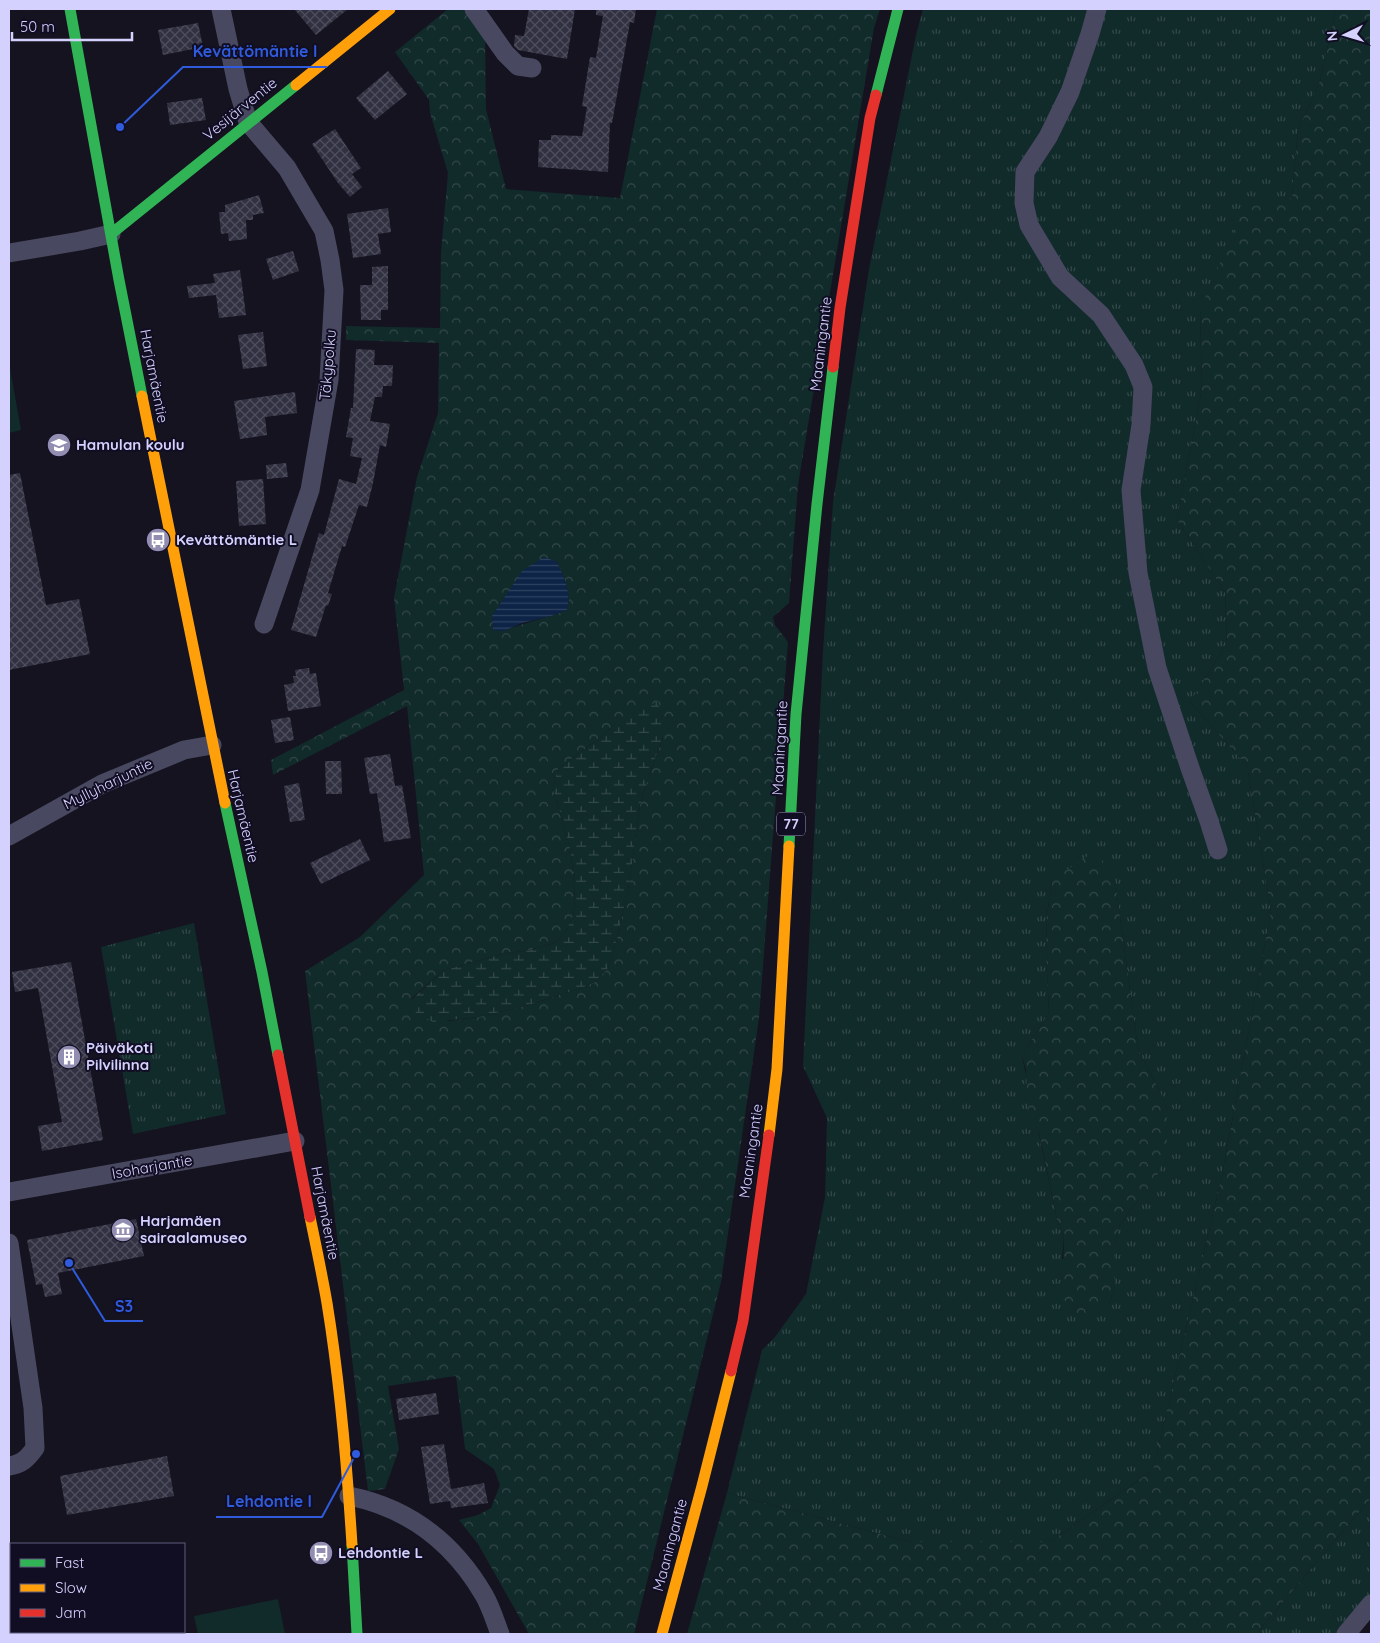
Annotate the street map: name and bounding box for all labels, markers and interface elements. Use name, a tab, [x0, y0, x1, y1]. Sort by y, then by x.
scale bar	[12, 10, 132, 42]
north arrow	[1320, 10, 1370, 60]
text: 50 m	[20, 17, 55, 36]
text: N	[1323, 30, 1341, 42]
callout: Kevättömäntie I	[183, 36, 327, 67]
text: Kevättömäntie I	[193, 41, 317, 61]
street label: Vesijärventie	[199, 73, 281, 144]
street label: Maaningantie	[805, 296, 836, 392]
street label: Harjamäentie	[136, 327, 173, 425]
street label: Täkypolku	[315, 329, 340, 401]
school or university icon: Hamulan koulu	[46, 432, 72, 458]
place label: Hamulan koulu	[76, 435, 185, 454]
bus stop icon: Kevättömäntie L	[145, 527, 171, 553]
place label: Kevättömäntie L	[176, 530, 297, 549]
street label: Maaningantie	[768, 700, 791, 796]
street label: Myllyharjuntie	[60, 754, 156, 813]
street label: Harjamäentie	[224, 767, 263, 864]
road number: 77	[777, 812, 805, 836]
place label: Päiväkoti Pilvilinna	[86, 1038, 153, 1074]
building icon: Päiväkoti Pilvilinna	[56, 1044, 82, 1070]
street label: Maaningantie	[734, 1103, 767, 1199]
street label: Isoharjantie	[110, 1150, 194, 1183]
street label: Harjamäentie	[307, 1164, 344, 1262]
place label: Harjamäen sairaalamuseo	[140, 1211, 247, 1247]
museum icon: Harjamäen sairaalamuseo	[110, 1217, 136, 1243]
callout: S3	[105, 1290, 143, 1321]
text: S3	[115, 1296, 133, 1316]
callout: Lehdontie I	[216, 1486, 322, 1517]
text: Lehdontie I	[226, 1491, 312, 1511]
street label: Maaningantie	[648, 1496, 691, 1593]
bus stop icon: Lehdontie L	[308, 1540, 334, 1566]
legend	[10, 1543, 185, 1633]
place label: Lehdontie L	[338, 1543, 423, 1562]
text: Fast	[55, 1553, 84, 1572]
text: Slow	[55, 1578, 87, 1597]
text: Jam	[55, 1603, 86, 1622]

